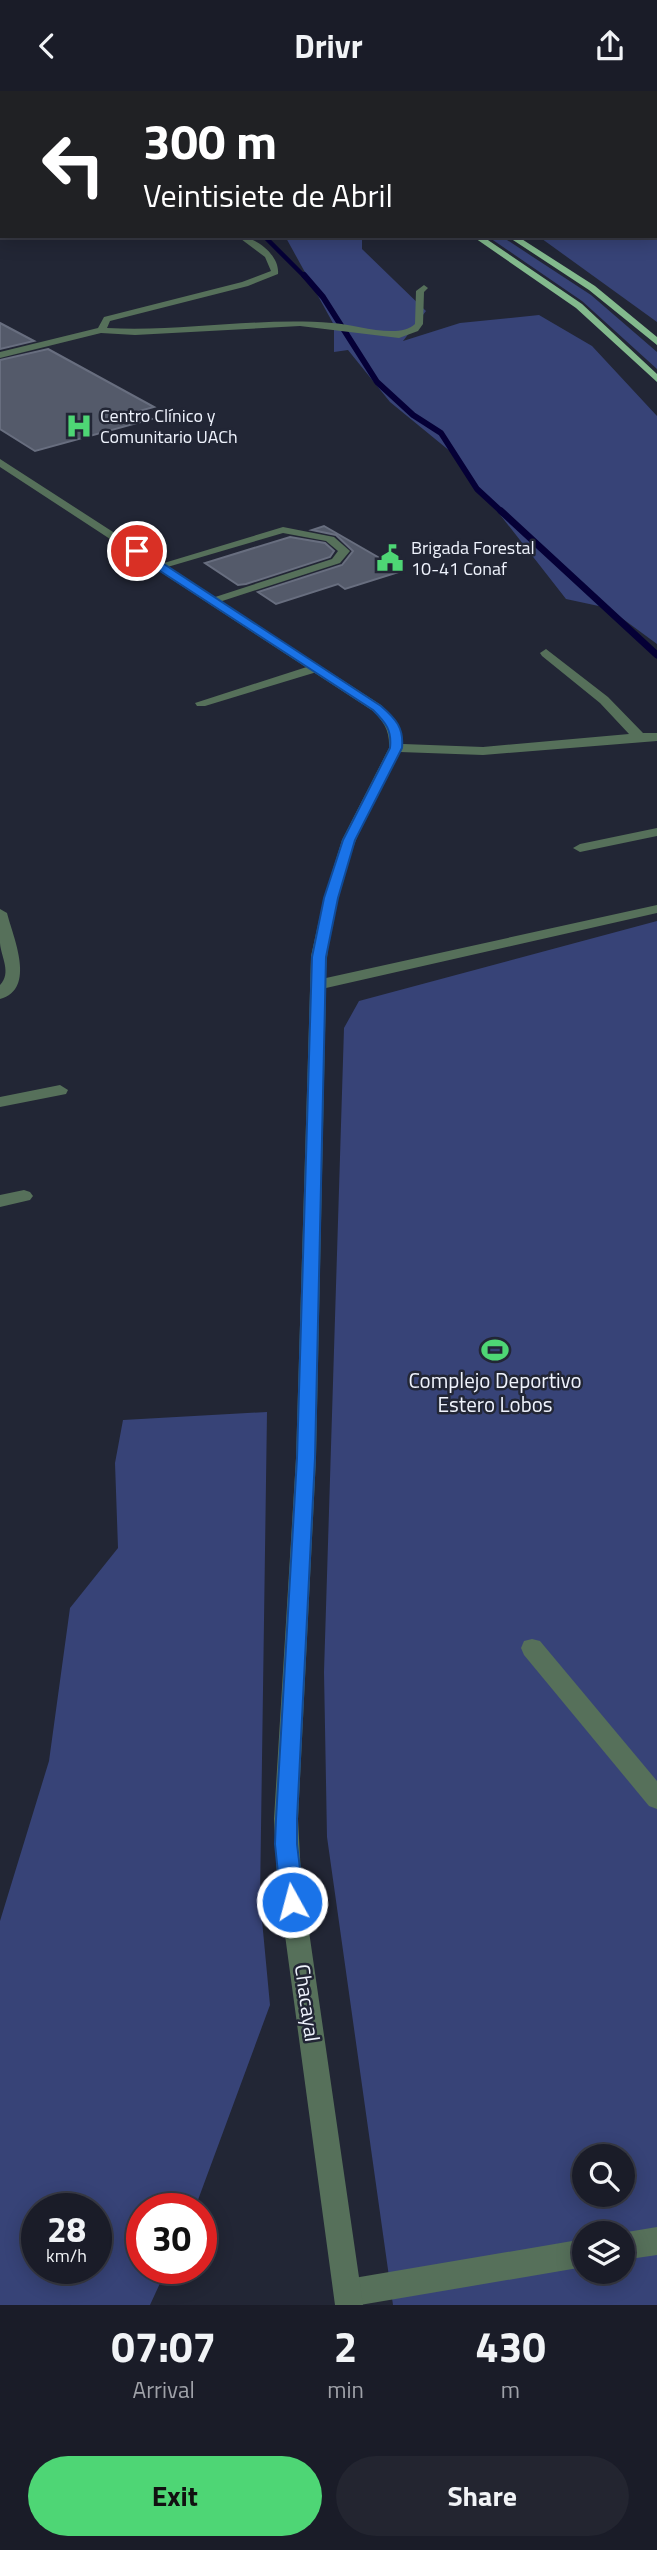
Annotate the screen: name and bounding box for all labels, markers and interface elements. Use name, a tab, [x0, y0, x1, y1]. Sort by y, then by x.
text: Drivr	[294, 22, 363, 70]
icon: back	[28, 27, 66, 65]
icon: share	[591, 27, 629, 65]
text: 300 m	[143, 103, 277, 178]
icon: left	[28, 119, 119, 210]
text: Veintisiete de Abril	[143, 171, 393, 219]
place label: Centro Clínico y Comunitario UACh	[100, 402, 238, 450]
hospital icon: Centro Clínico y Comunitario UACh	[64, 411, 94, 441]
pin	[107, 521, 167, 581]
icon: arrive	[118, 532, 156, 570]
place label: Brigada Forestal 10-41 Conaf	[411, 534, 535, 582]
public building icon: Brigada Forestal 10-41 Conaf	[375, 543, 405, 573]
sports icon: Complejo Deportivo Estero Lobos	[480, 1335, 510, 1365]
place label: Complejo Deportivo Estero Lobos	[408, 1364, 582, 1420]
position arrow	[255, 1865, 329, 1939]
street label: Chacayal	[287, 1962, 329, 2044]
map controls	[572, 2144, 635, 2284]
button: search	[572, 2144, 635, 2207]
speed limit sign: 30	[126, 2193, 217, 2284]
text: 28	[47, 2202, 86, 2256]
button: layers	[572, 2221, 635, 2284]
text: km/h	[46, 2242, 87, 2269]
text: 07:07	[111, 2314, 216, 2378]
text: 2	[334, 2314, 357, 2378]
text: 430	[475, 2314, 546, 2378]
text: Arrival	[132, 2372, 195, 2407]
text: min	[327, 2372, 364, 2407]
text: m	[501, 2372, 520, 2407]
button: Exit	[28, 2456, 322, 2536]
button: Share	[336, 2456, 629, 2536]

